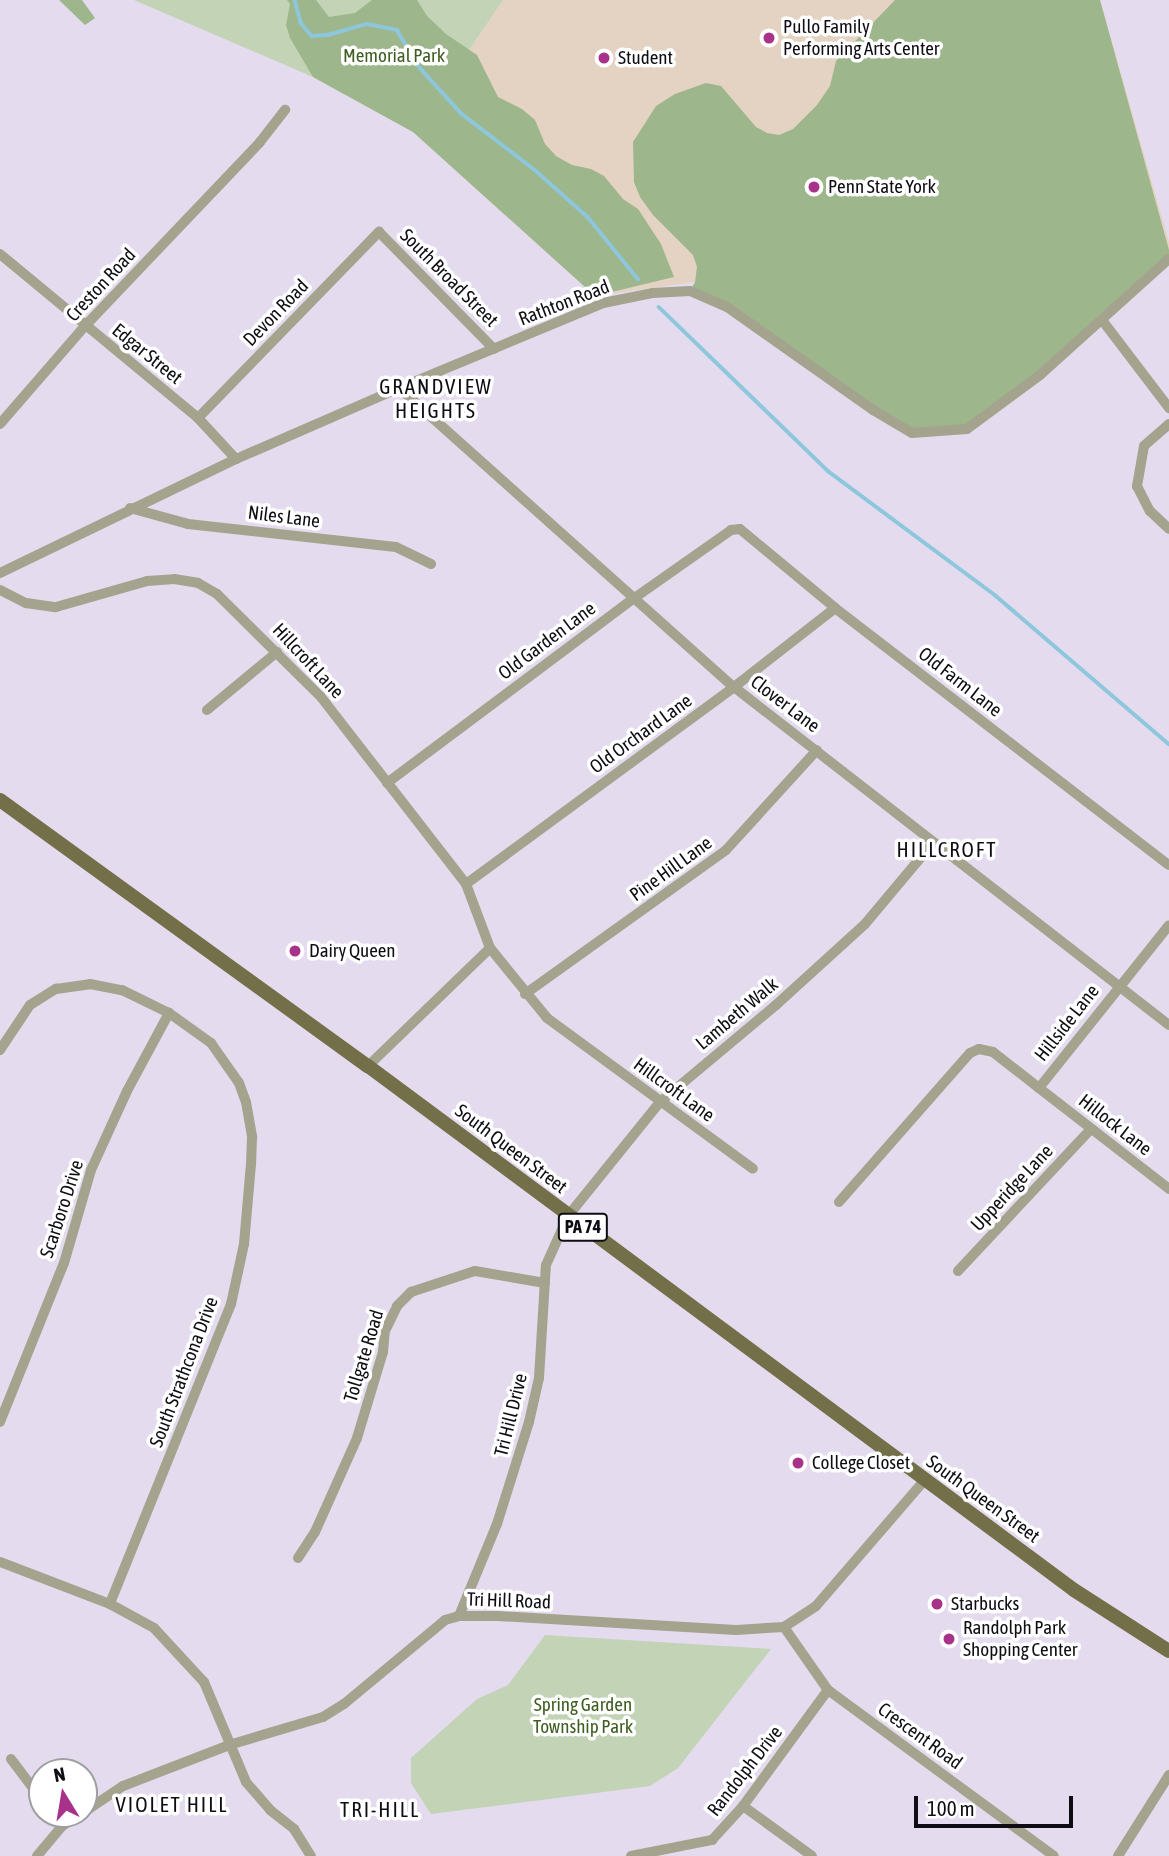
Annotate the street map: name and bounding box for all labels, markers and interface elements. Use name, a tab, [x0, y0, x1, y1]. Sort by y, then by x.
place label: Pullo Family Performing Arts Center	[783, 16, 939, 60]
marker: Pullo Family Performing Arts Center	[761, 30, 777, 46]
park label: Memorial Park	[343, 45, 445, 67]
place label: Student	[618, 47, 673, 69]
marker: Student	[596, 50, 612, 66]
place label: Penn State York	[828, 176, 936, 198]
marker: Penn State York	[806, 179, 822, 195]
street label: South Broad Street	[395, 224, 503, 332]
street label: Creston Road	[61, 244, 141, 326]
street label: Devon Road	[239, 275, 313, 351]
street label: Rathton Road	[515, 275, 613, 331]
street label: Edgar Street	[107, 319, 187, 389]
district label: GRANDVIEW HEIGHTS	[380, 373, 492, 423]
street label: Niles Lane	[247, 501, 321, 533]
street label: Old Garden Lane	[494, 597, 600, 685]
street label: Hillcroft Lane	[268, 619, 348, 703]
street label: Old Farm Lane	[914, 642, 1006, 722]
street label: Clover Lane	[746, 671, 824, 737]
street label: Old Orchard Lane	[586, 689, 696, 779]
street label: Pine Hill Lane	[626, 832, 716, 906]
district label: HILLCROFT	[898, 836, 996, 862]
place label: Dairy Queen	[309, 940, 396, 962]
marker: Dairy Queen	[287, 943, 303, 959]
street label: Lambeth Walk	[691, 973, 783, 1055]
street label: Hillside Lane	[1030, 980, 1104, 1066]
street label: Hillcroft Lane	[629, 1053, 719, 1127]
street label: Hillock Lane	[1074, 1089, 1156, 1161]
street label: South Queen Street	[451, 1099, 571, 1199]
street label: Upperidge Lane	[966, 1140, 1058, 1236]
street label: Scarboro Drive	[35, 1157, 89, 1261]
road number: PA 74	[557, 1212, 609, 1242]
street label: South Strathcona Drive	[145, 1294, 223, 1450]
street label: Tollgate Road	[339, 1307, 389, 1405]
street label: Tri Hill Drive	[490, 1371, 532, 1459]
street label: South Queen Street	[922, 1450, 1044, 1548]
place label: College Closet	[812, 1452, 910, 1474]
marker: College Closet	[790, 1455, 806, 1471]
street label: Tri Hill Road	[467, 1588, 551, 1614]
place label: Starbucks	[951, 1593, 1019, 1615]
marker: Starbucks	[929, 1596, 945, 1612]
place label: Randolph Park Shopping Center	[963, 1617, 1077, 1661]
marker: Randolph Park Shopping Center	[941, 1631, 957, 1647]
park label: Spring Garden Township Park	[533, 1694, 633, 1738]
street label: Crescent Road	[873, 1698, 967, 1774]
street label: Randolph Drive	[703, 1721, 787, 1821]
north arrow	[28, 1758, 98, 1828]
text: N	[52, 1762, 67, 1786]
scale bar	[917, 1783, 1076, 1827]
district label: VIOLET HILL	[117, 1791, 227, 1817]
district label: TRI-HILL	[341, 1796, 419, 1822]
text: 100 m	[927, 1796, 975, 1820]

